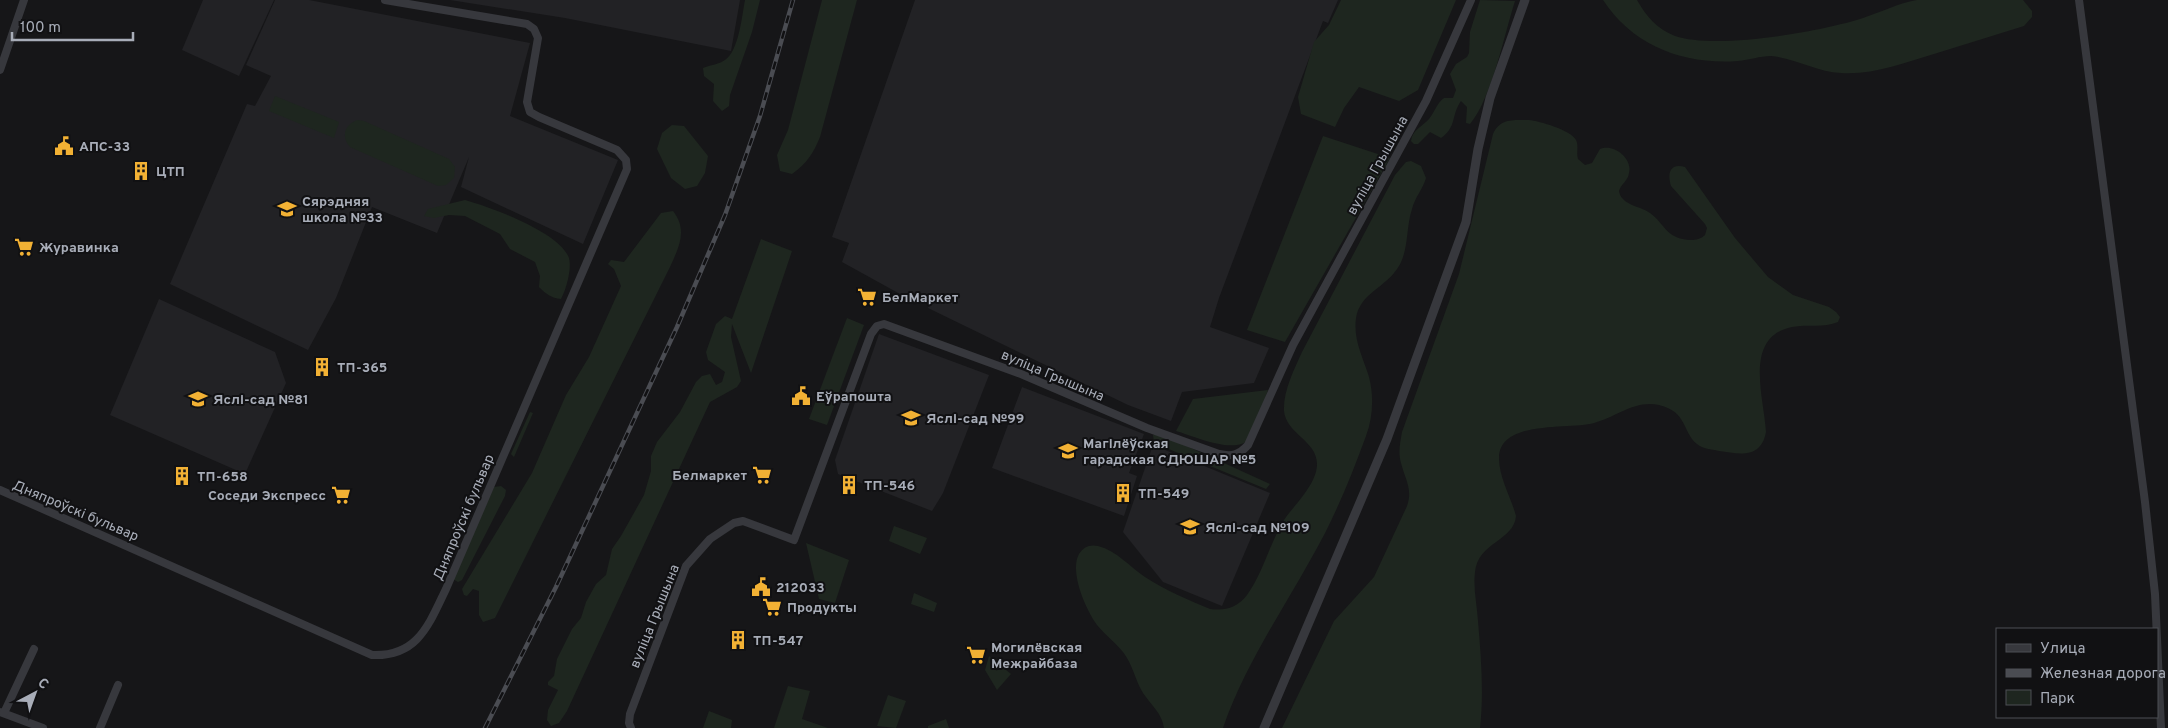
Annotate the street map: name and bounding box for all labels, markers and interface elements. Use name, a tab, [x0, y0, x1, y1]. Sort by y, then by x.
scale bar	[12, 10, 134, 42]
text: 100 m	[20, 19, 61, 38]
street label: вуліца Грышына	[1344, 113, 1413, 218]
public building icon: АПС-33	[53, 135, 75, 157]
place label: АПС-33	[79, 139, 130, 156]
building icon: ЦТП	[130, 160, 152, 182]
place label: ЦТП	[156, 164, 185, 181]
place label: Сярэдняя школа №33	[302, 194, 383, 227]
school or university icon: Сярэдняя школа №33	[276, 198, 298, 220]
supermarket icon: Журавинка	[13, 236, 35, 258]
place label: Журавинка	[39, 240, 119, 257]
supermarket icon: БелМаркет	[856, 286, 878, 308]
place label: БелМаркет	[882, 290, 959, 307]
street label: вуліца Грышына	[998, 347, 1107, 406]
building icon: ТП-365	[311, 356, 333, 378]
place label: ТП-365	[337, 360, 387, 377]
public building icon: Еўрапошта	[790, 385, 812, 407]
school or university icon: Яслі-сад №81	[187, 388, 209, 410]
place label: Еўрапошта	[816, 389, 892, 406]
place label: Яслі-сад №81	[213, 392, 309, 409]
school or university icon: Яслі-сад №99	[900, 407, 922, 429]
place label: Яслі-сад №99	[926, 411, 1024, 428]
place label: Магілёўская гарадская СДЮШАР №5	[1083, 436, 1256, 469]
school or university icon: Магілёўская гарадская СДЮШАР №5	[1057, 440, 1079, 462]
street label: Дняпроўскі бульвар	[430, 452, 499, 583]
supermarket icon: Белмаркет	[751, 464, 773, 486]
building icon: ТП-658	[171, 465, 193, 487]
place label: Белмаркет	[672, 468, 747, 485]
place label: ТП-658	[197, 469, 248, 486]
building icon: ТП-546	[838, 474, 860, 496]
street label: Дняпроўскі бульвар	[10, 477, 141, 546]
place label: ТП-546	[864, 478, 915, 495]
building icon: ТП-549	[1112, 482, 1134, 504]
supermarket icon: Соседи Экспресс	[330, 484, 352, 506]
place label: ТП-549	[1138, 486, 1189, 503]
place label: Соседи Экспресс	[208, 488, 326, 505]
school or university icon: Яслі-сад №109	[1179, 516, 1201, 538]
place label: Яслі-сад №109	[1205, 520, 1310, 537]
street label: вуліца Грышына	[627, 562, 684, 671]
public building icon: 212033	[750, 576, 772, 598]
place label: 212033	[776, 580, 825, 597]
supermarket icon: Продукты	[761, 596, 783, 618]
place label: Продукты	[787, 600, 857, 617]
legend	[1996, 628, 2158, 718]
building icon: ТП-547	[727, 629, 749, 651]
place label: ТП-547	[753, 633, 803, 650]
place label: Могилёвская Межрайбаза	[991, 640, 1082, 673]
text: Улица	[2040, 640, 2085, 659]
supermarket icon: Могилёвская Межрайбаза	[965, 644, 987, 666]
text: Железная дорога	[2040, 665, 2166, 684]
north arrow	[10, 668, 60, 718]
text: С	[34, 675, 52, 694]
text: Парк	[2040, 690, 2075, 709]

